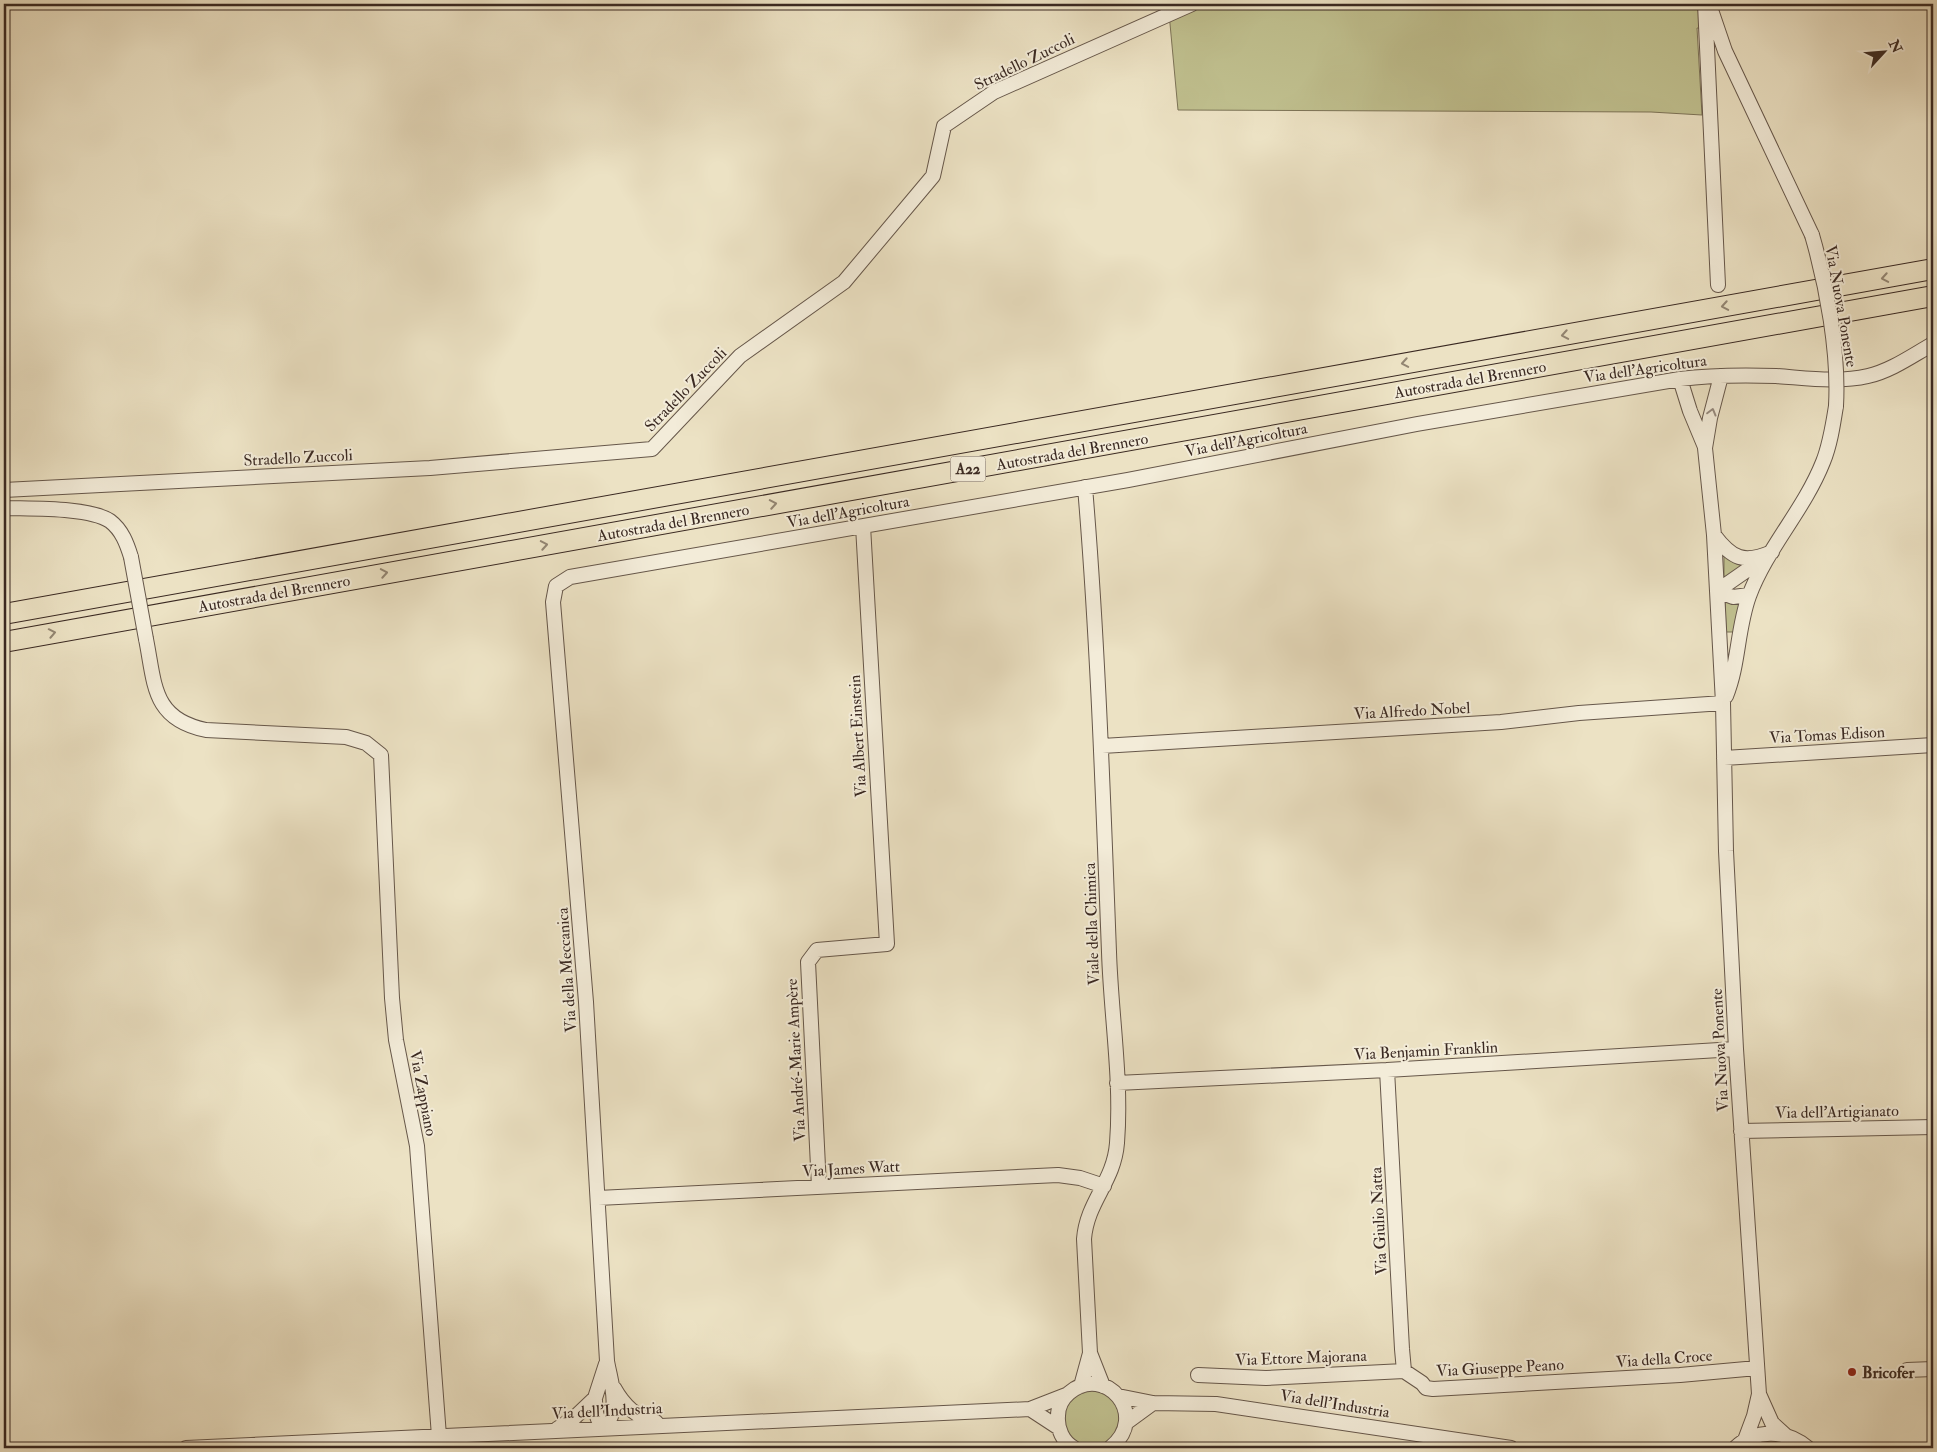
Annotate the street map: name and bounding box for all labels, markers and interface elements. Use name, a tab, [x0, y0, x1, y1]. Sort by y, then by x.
north arrow	[1860, 28, 1910, 78]
street label: Stradello Zuccoli	[971, 29, 1078, 95]
text: N	[1884, 36, 1906, 56]
street label: Via Nuova Ponente	[1820, 244, 1862, 369]
one-way arrow	[1881, 272, 1890, 282]
one-way arrow	[1721, 301, 1730, 311]
one-way arrow	[1561, 329, 1570, 339]
street label: Stradello Zuccoli	[641, 343, 731, 436]
street label: Via dell'Agricoltura	[1582, 350, 1708, 388]
street label: Autostrada del Brennero	[1392, 357, 1548, 403]
one-way arrow	[1401, 357, 1410, 367]
one-way arrow	[1706, 407, 1717, 416]
street label: Via dell'Agricoltura	[1183, 418, 1309, 462]
street label: Autostrada del Brennero	[994, 429, 1150, 475]
street label: Stradello Zuccoli	[243, 445, 353, 471]
road number: A22	[950, 456, 986, 482]
street label: Via dell'Agricoltura	[785, 491, 911, 533]
one-way arrow	[768, 499, 777, 509]
street label: Autostrada del Brennero	[595, 500, 751, 546]
one-way arrow	[539, 540, 548, 550]
one-way arrow	[379, 569, 388, 579]
street label: Autostrada del Brennero	[196, 571, 352, 617]
one-way arrow	[47, 628, 56, 639]
street label: Via Albert Einstein	[845, 674, 871, 798]
street label: Via Alfredo Nobel	[1353, 698, 1471, 724]
street label: Via Tomas Edison	[1769, 722, 1885, 748]
street label: Viale della Chimica	[1080, 862, 1104, 986]
street label: Via della Meccanica	[553, 906, 581, 1033]
street label: Via André-Marie Ampère	[782, 978, 811, 1142]
street label: Via Nuova Ponente	[1707, 987, 1733, 1112]
street label: Via Benjamin Franklin	[1354, 1037, 1499, 1065]
street label: Via Zappiano	[404, 1049, 441, 1138]
street label: Via dell'Artigianato	[1775, 1101, 1899, 1123]
street label: Via James Watt	[802, 1156, 901, 1183]
street label: Via Giulio Natta	[1366, 1166, 1392, 1275]
street label: Via Ettore Majorana	[1235, 1346, 1368, 1370]
street label: Via della Croce	[1615, 1346, 1713, 1372]
street label: Via Giuseppe Peano	[1436, 1355, 1565, 1382]
place label: Bricofer	[1862, 1363, 1915, 1383]
marker: Bricofer	[1846, 1366, 1858, 1378]
street label: Via dell'Industria	[1279, 1385, 1391, 1423]
street label: Via dell'Industria	[551, 1398, 663, 1424]

